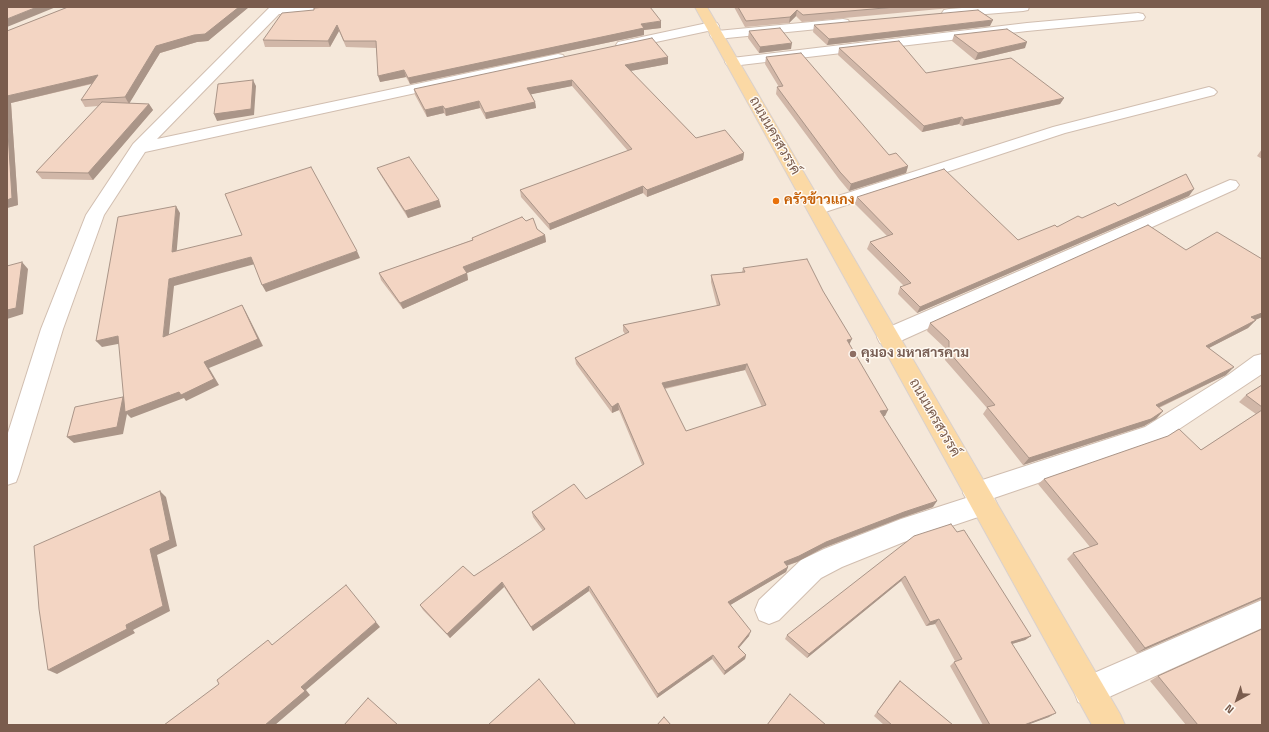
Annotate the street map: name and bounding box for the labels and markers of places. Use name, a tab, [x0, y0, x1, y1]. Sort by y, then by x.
place label: ครัวข้าวแกง	[784, 193, 854, 209]
marker: ครัวข้าวแกง	[771, 196, 781, 206]
place label: คุมอง มหาสารคาม	[861, 346, 969, 362]
marker: คุมอง มหาสารคาม	[848, 349, 858, 359]

